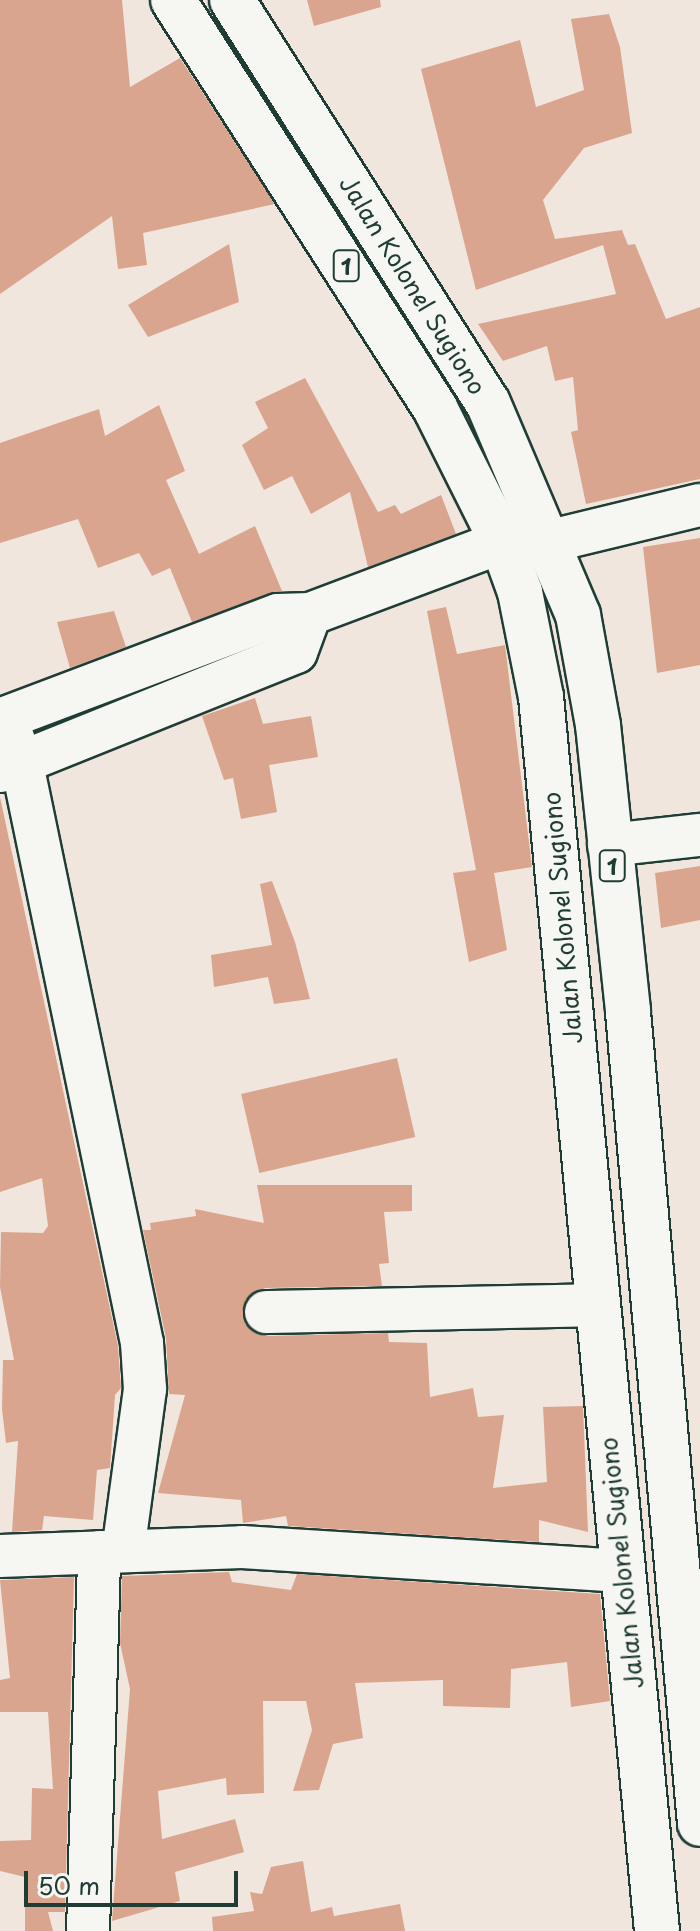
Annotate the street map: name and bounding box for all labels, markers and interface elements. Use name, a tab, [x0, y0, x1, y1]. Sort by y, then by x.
street label: Jalan Kolonel Sugiono	[333, 169, 493, 401]
road number: 1	[332, 248, 360, 284]
street label: Jalan Kolonel Sugiono	[537, 790, 587, 1046]
road number: 1	[598, 848, 626, 884]
street label: Jalan Kolonel Sugiono	[593, 1435, 649, 1691]
scale bar	[28, 1855, 242, 1905]
text: 50 m	[38, 1867, 100, 1903]

